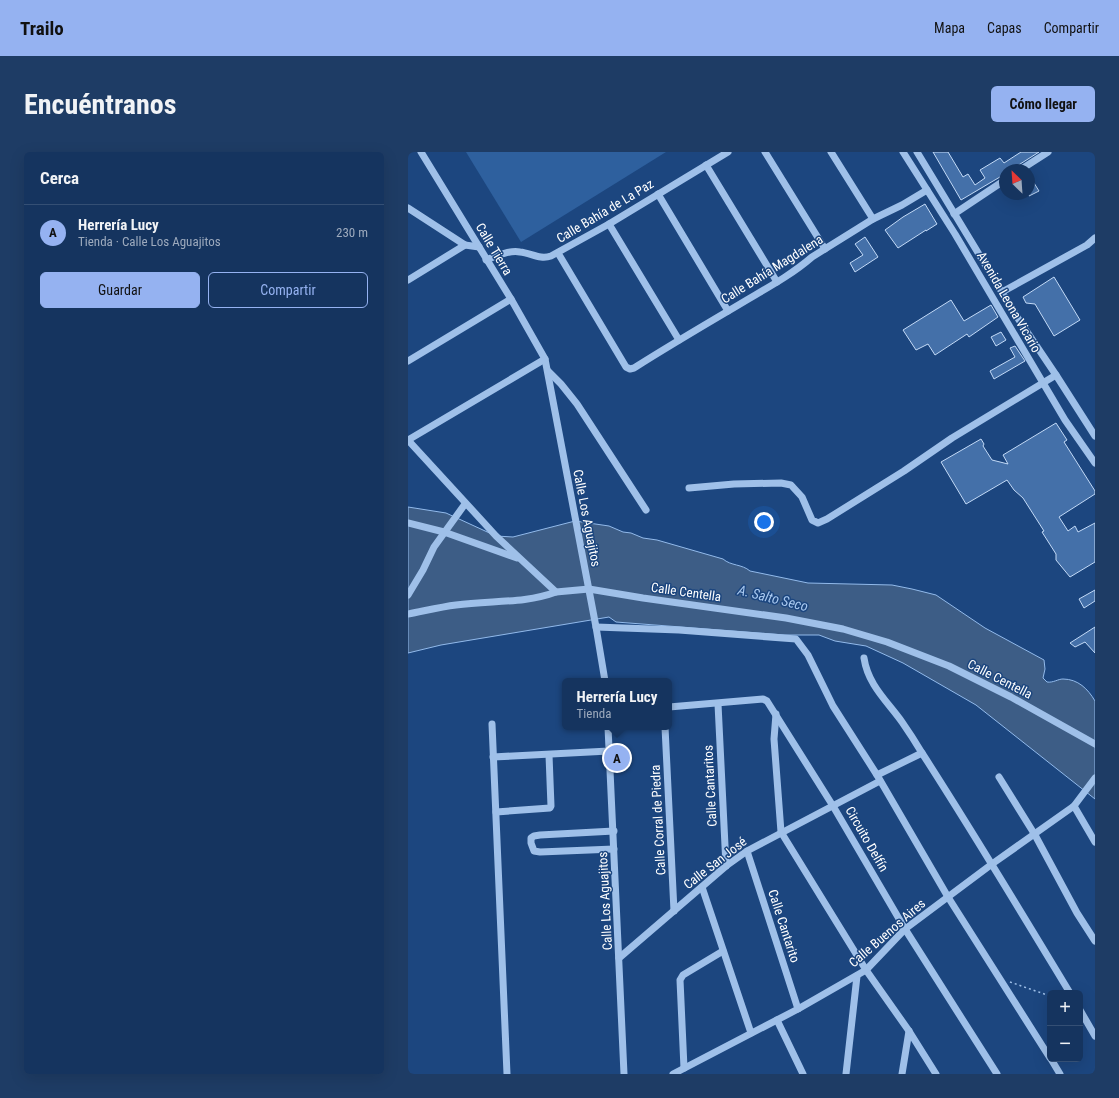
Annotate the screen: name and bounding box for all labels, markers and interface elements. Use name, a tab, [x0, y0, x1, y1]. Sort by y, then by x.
text: Trailo	[20, 17, 64, 40]
text: Mapa	[934, 20, 965, 36]
text: Capas	[987, 20, 1022, 36]
text: Compartir	[1044, 20, 1099, 36]
button: Cómo llegar	[991, 86, 1095, 122]
text: Encuéntranos	[24, 88, 176, 121]
north arrow	[999, 164, 1035, 200]
text: Cerca	[40, 168, 79, 188]
street label: Calle Bahía de La Paz	[554, 176, 656, 246]
text: Herrería Lucy	[78, 216, 159, 234]
street label: Calle Tierra	[473, 220, 515, 278]
text: A	[49, 225, 57, 240]
text: 230 m	[336, 225, 368, 240]
street label: Calle Bahía Magdalena	[718, 232, 826, 306]
text: Tienda · Calle Los Aguajitos	[78, 234, 221, 249]
street label: Avenida Leona Vicario	[974, 249, 1044, 355]
button: Guardar	[40, 272, 200, 308]
button: Compartir	[208, 272, 368, 308]
street label: Calle Los Aguajitos	[570, 468, 604, 568]
your location	[754, 512, 774, 532]
street label: Calle Centella	[650, 580, 722, 604]
water label: A. Salto Seco	[735, 581, 810, 614]
street label: Calle Centella	[965, 656, 1035, 702]
popup	[562, 678, 672, 730]
text: Herrería Lucy	[577, 688, 657, 706]
text: Tienda	[577, 706, 611, 721]
pin: A	[604, 743, 630, 773]
street label: Calle Cantaritos	[700, 745, 720, 827]
street label: Calle Corral de Piedra	[648, 764, 668, 876]
street label: Circuito Delfín	[842, 804, 892, 874]
street label: Calle San José	[681, 834, 749, 892]
street label: Calle Los Aguajitos	[595, 851, 615, 951]
street label: Calle Cantarito	[765, 888, 803, 964]
street label: Calle Buenos Aires	[846, 896, 928, 970]
map controls	[1047, 990, 1083, 1062]
button: +	[1047, 990, 1083, 1026]
button: −	[1047, 1026, 1083, 1062]

